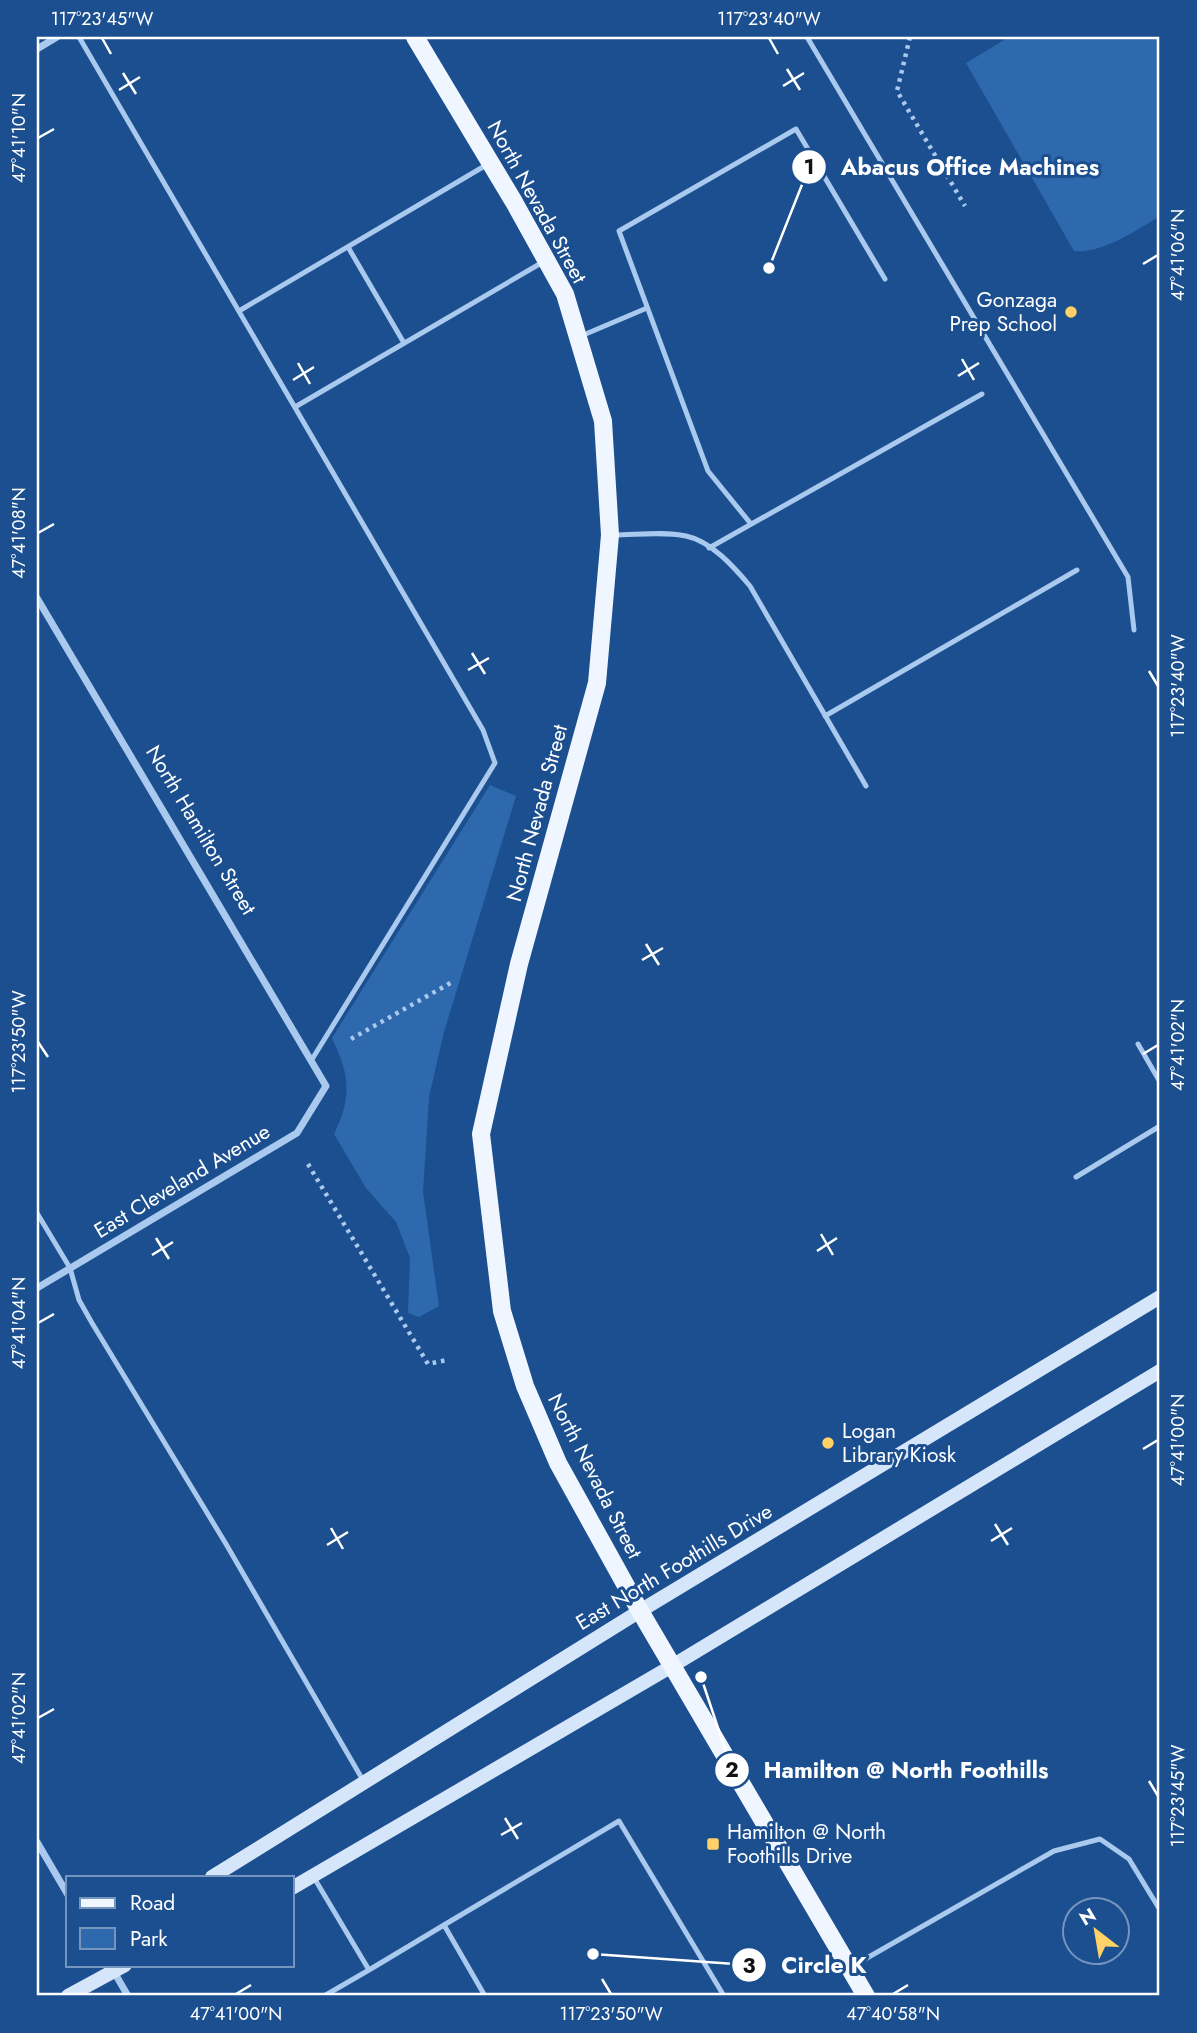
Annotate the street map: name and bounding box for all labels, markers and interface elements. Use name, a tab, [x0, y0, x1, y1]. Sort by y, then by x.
text: 117°23'45"W	[51, 6, 154, 32]
text: 117°23'40"W	[717, 6, 821, 32]
text: 47°41'10"N	[6, 93, 32, 183]
street label: North Nevada Street	[480, 115, 594, 289]
callout: Abacus Office Machines	[792, 145, 1113, 189]
text: Abacus Office Machines	[840, 150, 1099, 184]
text: 1	[804, 152, 814, 182]
text: 47°41'06"N	[1165, 209, 1191, 301]
place label: Gonzaga Prep School	[950, 285, 1057, 339]
marker: Gonzaga Prep School	[1063, 304, 1079, 320]
text: 47°41'08"N	[6, 487, 32, 579]
text: 117°23'40"W	[1165, 634, 1191, 738]
street label: North Nevada Street	[499, 721, 575, 905]
street label: North Hamilton Street	[138, 740, 264, 920]
text: 117°23'50"W	[6, 990, 32, 1094]
text: 47°41'02"N	[1165, 999, 1191, 1091]
street label: East Cleveland Avenue	[88, 1116, 276, 1246]
text: 47°41'04"N	[6, 1277, 32, 1369]
street label: North Nevada Street	[540, 1388, 650, 1564]
text: 47°41'00"N	[1165, 1394, 1191, 1486]
place label: Logan Library Kiosk	[842, 1416, 957, 1470]
marker: Logan Library Kiosk	[820, 1435, 836, 1451]
street label: East North Foothills Drive	[570, 1496, 778, 1638]
text: 47°41'02"N	[6, 1672, 32, 1764]
text: 117°23'45"W	[1165, 1744, 1191, 1847]
callout: Hamilton @ North Foothills	[715, 1748, 1063, 1792]
text: Hamilton @ North Foothills	[764, 1753, 1048, 1787]
text: 2	[725, 1755, 739, 1785]
place label: Hamilton @ North Foothills Drive	[727, 1817, 886, 1871]
marker: Hamilton @ North Foothills Drive	[705, 1836, 721, 1852]
legend	[66, 1876, 294, 1966]
text: Road	[130, 1888, 175, 1918]
north arrow	[1060, 1896, 1130, 1966]
text: N	[1074, 1901, 1101, 1932]
text: Park	[130, 1924, 168, 1954]
callout: Circle K	[732, 1943, 880, 1987]
text: Circle K	[781, 1948, 868, 1982]
text: 3	[742, 1951, 756, 1981]
text: 47°41'00"N	[190, 2001, 282, 2027]
text: 117°23'50"W	[560, 2001, 663, 2027]
text: 47°40'58"N	[846, 2001, 940, 2027]

